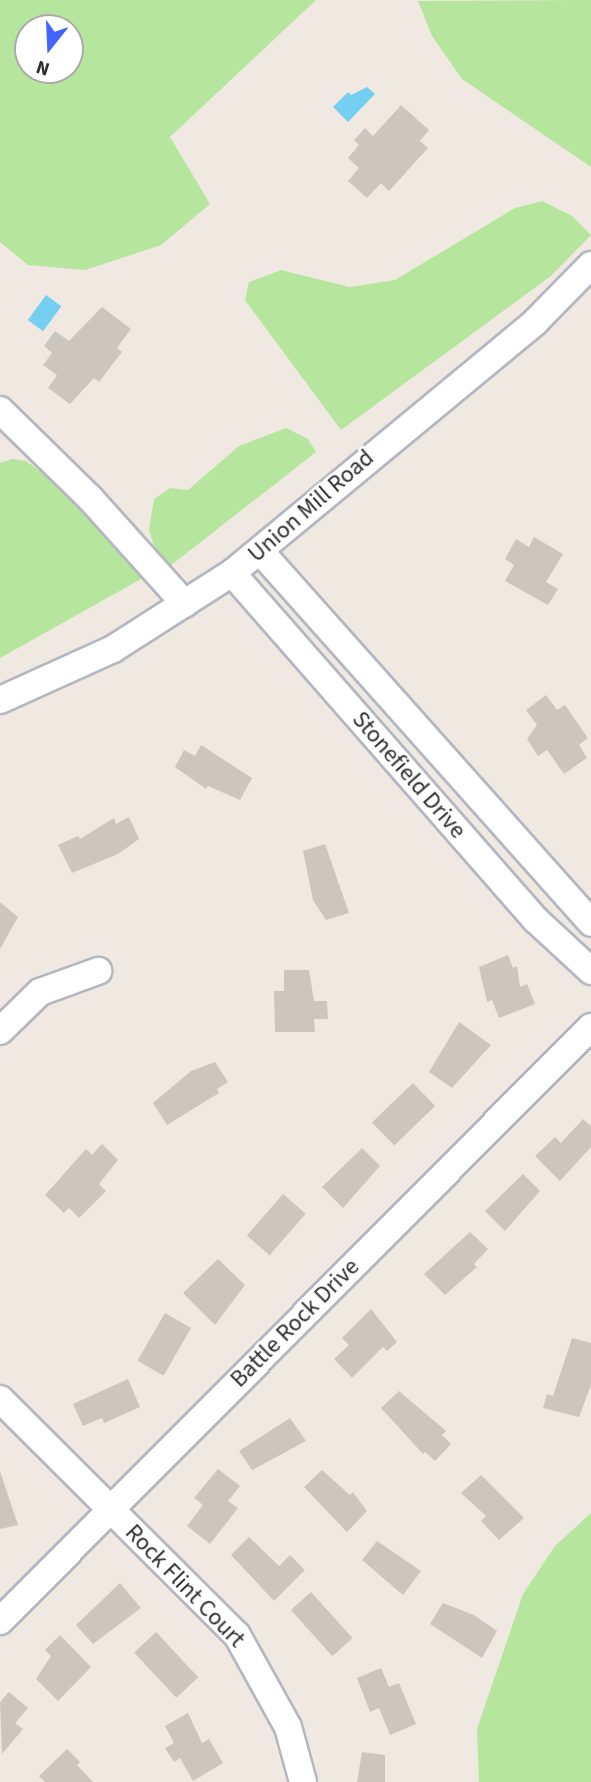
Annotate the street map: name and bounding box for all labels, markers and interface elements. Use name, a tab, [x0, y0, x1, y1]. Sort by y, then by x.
north arrow	[14, 14, 84, 84]
text: N	[33, 53, 53, 82]
street label: Union Mill Road	[242, 444, 380, 568]
street label: Stonefield Drive	[346, 706, 472, 844]
street label: Battle Rock Drive	[225, 1253, 365, 1393]
street label: Rock Flint Court	[119, 1518, 251, 1654]

